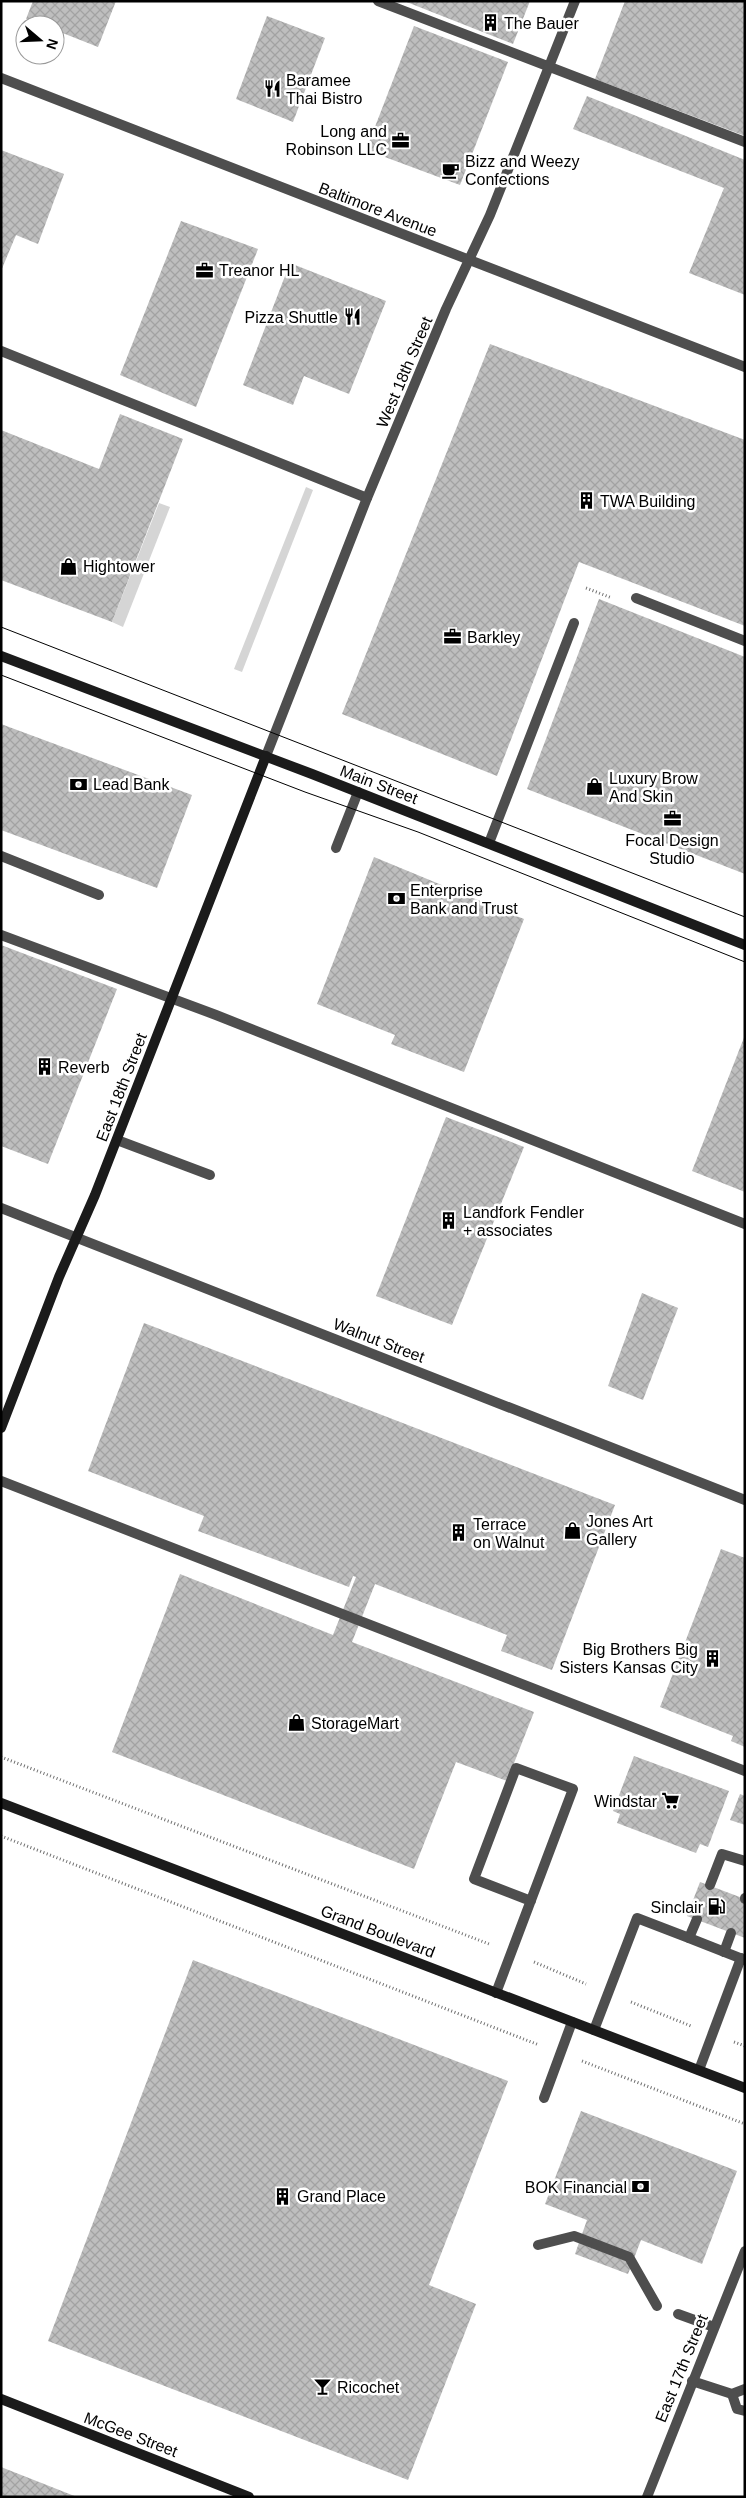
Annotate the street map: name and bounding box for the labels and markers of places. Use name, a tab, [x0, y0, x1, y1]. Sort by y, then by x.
building icon: The Bauer	[480, 13, 500, 33]
place label: The Bauer	[504, 15, 579, 32]
place label: Baramee Thai Bistro	[286, 72, 363, 107]
restaurant icon: Baramee Thai Bistro	[262, 79, 282, 99]
place label: Long and Robinson LLC	[286, 123, 387, 158]
office icon: Long and Robinson LLC	[391, 130, 411, 150]
place label: Bizz and Weezy Confections	[465, 153, 579, 188]
cafe icon: Bizz and Weezy Confections	[441, 160, 461, 180]
office icon: Treanor HL	[195, 260, 215, 280]
place label: Treanor HL	[219, 262, 299, 279]
restaurant icon: Pizza Shuttle	[342, 307, 362, 327]
place label: Pizza Shuttle	[245, 309, 338, 326]
building icon: TWA Building	[576, 491, 596, 511]
place label: TWA Building	[600, 493, 695, 510]
shop icon: Hightower	[59, 556, 79, 576]
place label: Hightower	[83, 558, 156, 575]
office icon: Barkley	[443, 627, 463, 647]
place label: Barkley	[467, 629, 520, 646]
place label: Luxury Brow And Skin	[609, 770, 698, 805]
bank icon: Lead Bank	[69, 774, 89, 794]
place label: Lead Bank	[93, 776, 171, 793]
shop icon: Luxury Brow And Skin	[585, 777, 605, 797]
office icon: Focal Design Studio	[662, 808, 682, 828]
place label: Focal Design Studio	[625, 832, 719, 867]
place label: Enterprise Bank and Trust	[410, 882, 518, 917]
bank icon: Enterprise Bank and Trust	[386, 889, 406, 909]
building icon: Reverb	[34, 1057, 54, 1077]
place label: Reverb	[58, 1059, 110, 1076]
place label: Landfork Fendler + associates	[463, 1204, 585, 1239]
building icon: Landfork Fendler + associates	[439, 1211, 459, 1231]
place label: Jones Art Gallery	[586, 1513, 653, 1548]
place label: Terrace on Walnut	[473, 1516, 545, 1551]
shop icon: Jones Art Gallery	[562, 1520, 582, 1540]
building icon: Terrace on Walnut	[449, 1523, 469, 1543]
place label: Big Brothers Big Sisters Kansas City	[559, 1641, 698, 1676]
building icon: Big Brothers Big Sisters Kansas City	[702, 1648, 722, 1668]
shop icon: StorageMart	[287, 1713, 307, 1733]
place label: StorageMart	[311, 1715, 400, 1732]
supermarket icon: Windstar	[661, 1791, 681, 1811]
place label: Windstar	[594, 1793, 658, 1810]
fuel station icon: Sinclair	[707, 1897, 727, 1917]
place label: Sinclair	[651, 1899, 704, 1916]
bank icon: BOK Financial	[631, 2177, 651, 2197]
place label: BOK Financial	[525, 2179, 627, 2196]
building icon: Grand Place	[273, 2186, 293, 2206]
place label: Grand Place	[297, 2188, 386, 2205]
bar icon: Ricochet	[313, 2377, 333, 2397]
place label: Ricochet	[337, 2379, 400, 2396]

